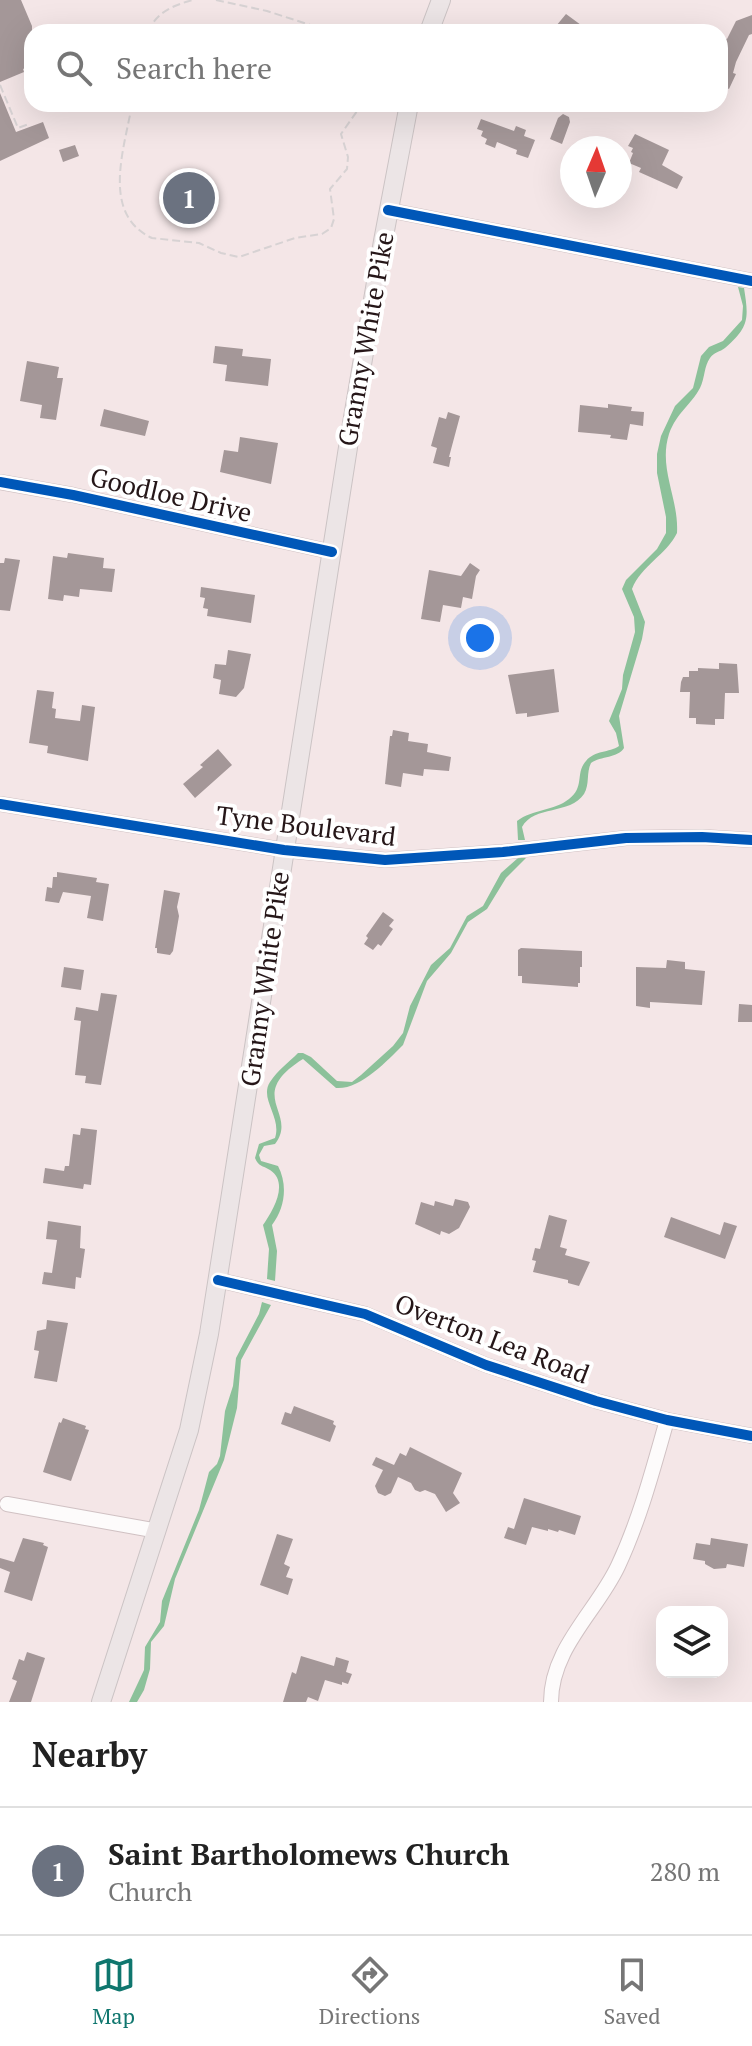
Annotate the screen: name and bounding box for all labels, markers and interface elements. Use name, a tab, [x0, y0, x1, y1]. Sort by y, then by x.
search box	[24, 24, 728, 112]
icon: search	[52, 46, 96, 90]
text: Search here	[116, 48, 272, 88]
north arrow	[560, 136, 632, 208]
pin: 1	[163, 168, 215, 228]
street label: Granny White Pike	[329, 229, 401, 449]
street label: Goodloe Drive	[87, 459, 255, 529]
your location	[460, 618, 500, 658]
street label: Tyne Boulevard	[214, 797, 398, 853]
street label: Granny White Pike	[232, 869, 296, 1089]
street label: Overton Lea Road	[390, 1285, 594, 1391]
map controls	[656, 1606, 728, 1678]
button: layers	[656, 1606, 728, 1678]
text: Nearby	[32, 1732, 147, 1777]
text: Saint Bartholomews Church	[108, 1834, 509, 1874]
text: 1	[51, 1854, 65, 1888]
text: 280 m	[650, 1854, 720, 1888]
text: Church	[108, 1874, 192, 1908]
tab: Map	[92, 1953, 136, 2030]
tab: Directions	[319, 1953, 420, 2030]
tab: Saved	[603, 1953, 660, 2030]

